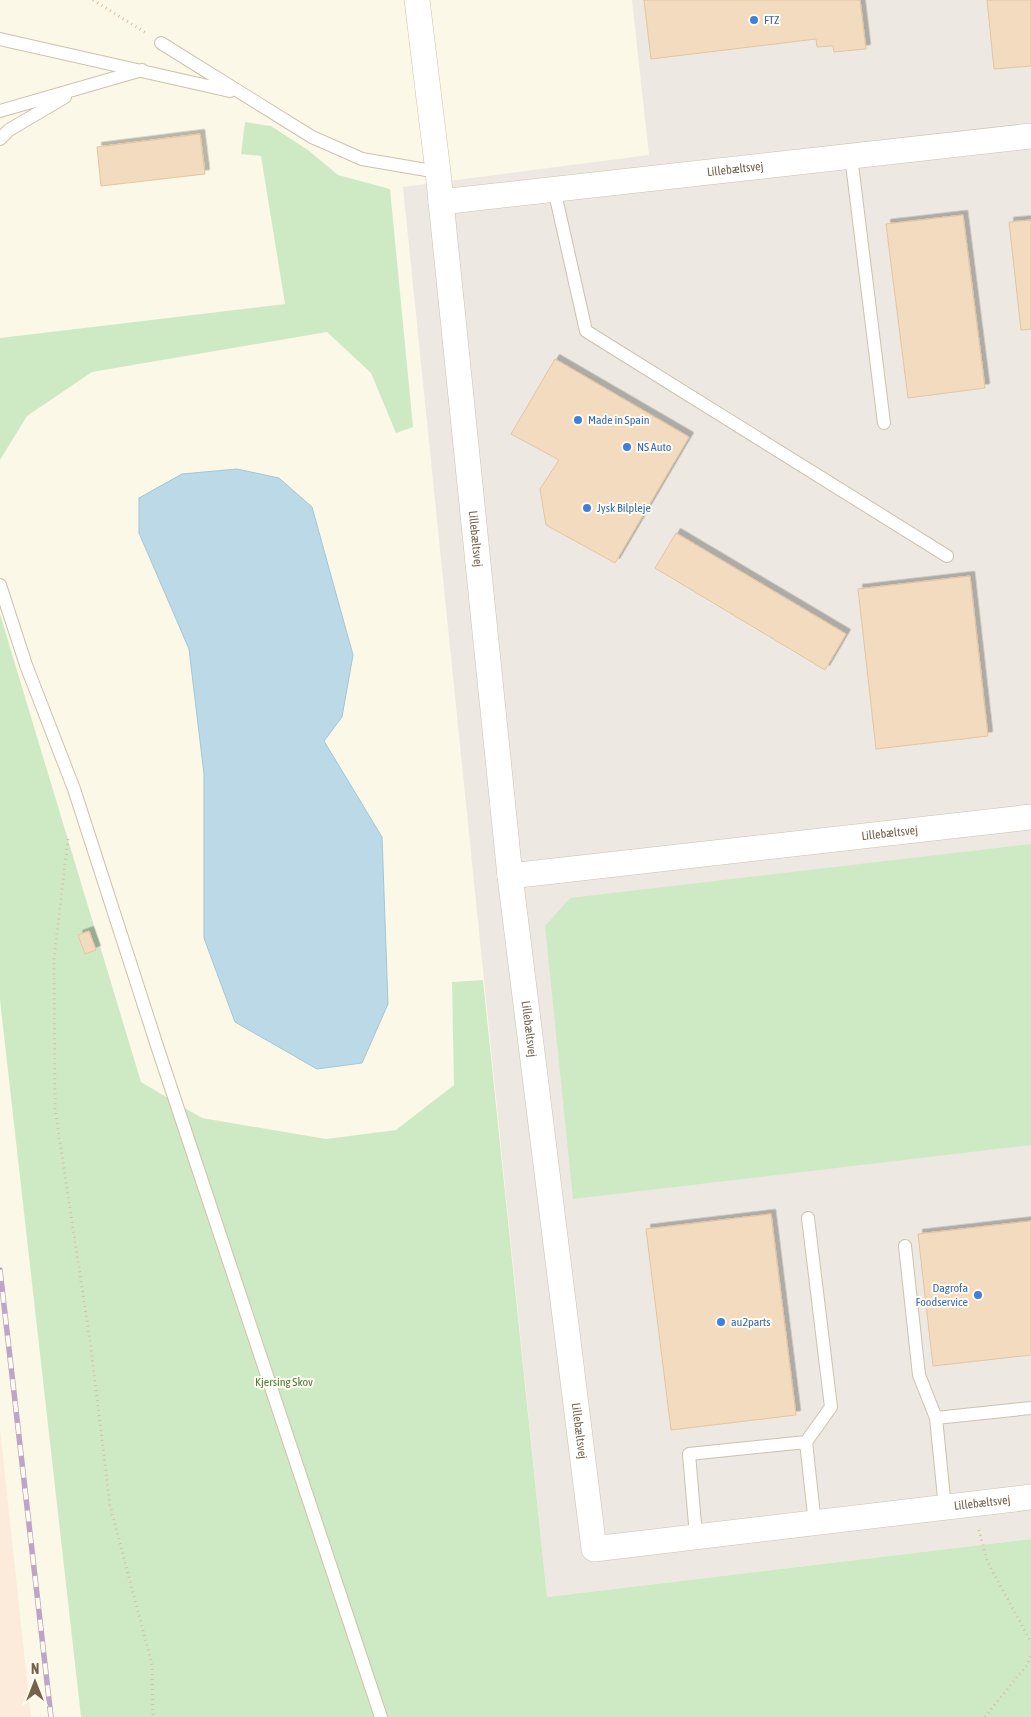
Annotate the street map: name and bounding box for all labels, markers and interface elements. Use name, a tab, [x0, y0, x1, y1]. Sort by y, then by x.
place label: FTZ	[764, 13, 780, 27]
marker: FTZ	[748, 14, 760, 26]
street label: Lillebæltsvej	[706, 159, 764, 179]
place label: Made in Spain	[588, 413, 650, 427]
marker: Made in Spain	[572, 414, 584, 426]
place label: NS Auto	[637, 440, 672, 454]
marker: NS Auto	[621, 441, 633, 453]
place label: Jysk Bilpleje	[597, 501, 651, 515]
marker: Jysk Bilpleje	[581, 502, 593, 514]
street label: Lillebæltsvej	[466, 510, 485, 568]
street label: Lillebæltsvej	[861, 823, 918, 843]
street label: Lillebæltsvej	[519, 1000, 540, 1058]
place label: Dagrofa Foodservice	[916, 1281, 968, 1309]
marker: Dagrofa Foodservice	[972, 1289, 984, 1301]
place label: au2parts	[731, 1315, 770, 1329]
marker: au2parts	[715, 1316, 727, 1328]
park label: Kjersing Skov	[255, 1375, 313, 1389]
street label: Lillebæltsvej	[569, 1402, 590, 1460]
street label: Lillebæltsvej	[953, 1493, 1011, 1513]
north arrow	[10, 1657, 60, 1707]
text: N	[31, 1661, 39, 1677]

